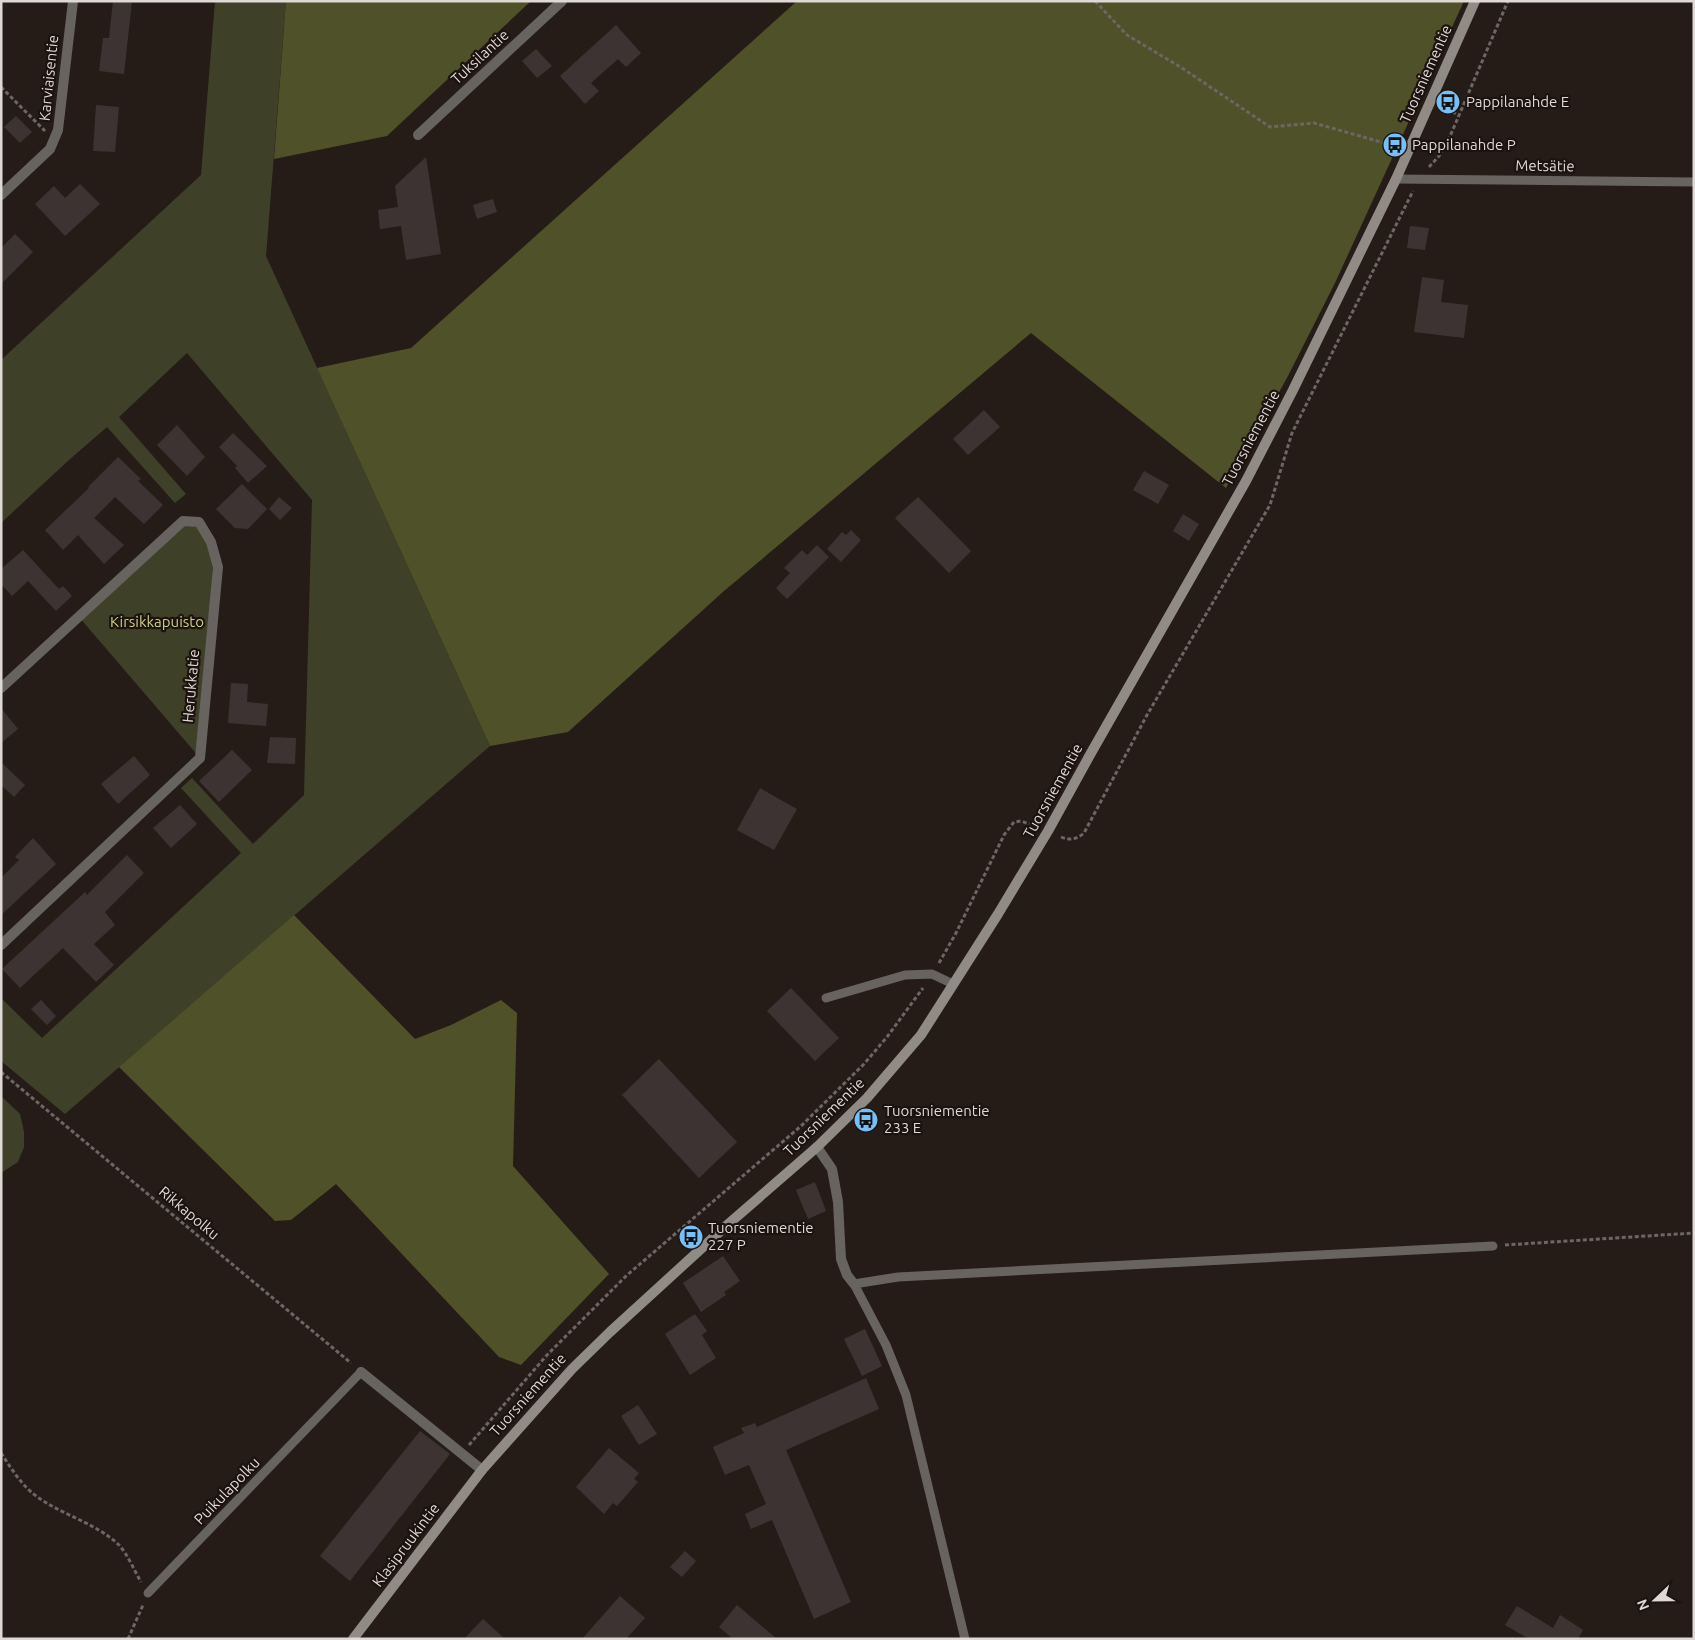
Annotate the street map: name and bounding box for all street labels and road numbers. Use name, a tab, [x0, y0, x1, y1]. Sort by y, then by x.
street label: Tuorsniementie	[1396, 22, 1455, 125]
street label: Tuksilantie	[447, 26, 512, 87]
street label: Karviaisentie	[36, 34, 61, 122]
street label: Metsätie	[1515, 156, 1575, 175]
street label: Tuorsniementie	[1218, 387, 1283, 488]
street label: Herukkatie	[179, 649, 202, 723]
street label: Tuorsniementie	[1020, 740, 1086, 841]
street label: Tuorsniementie	[780, 1074, 868, 1159]
street label: Rikkapolku	[156, 1182, 223, 1243]
street label: Tuorsniementie	[486, 1350, 569, 1440]
street label: Puikulapolku	[190, 1454, 263, 1528]
street label: Klasipruukintie	[369, 1500, 443, 1590]

